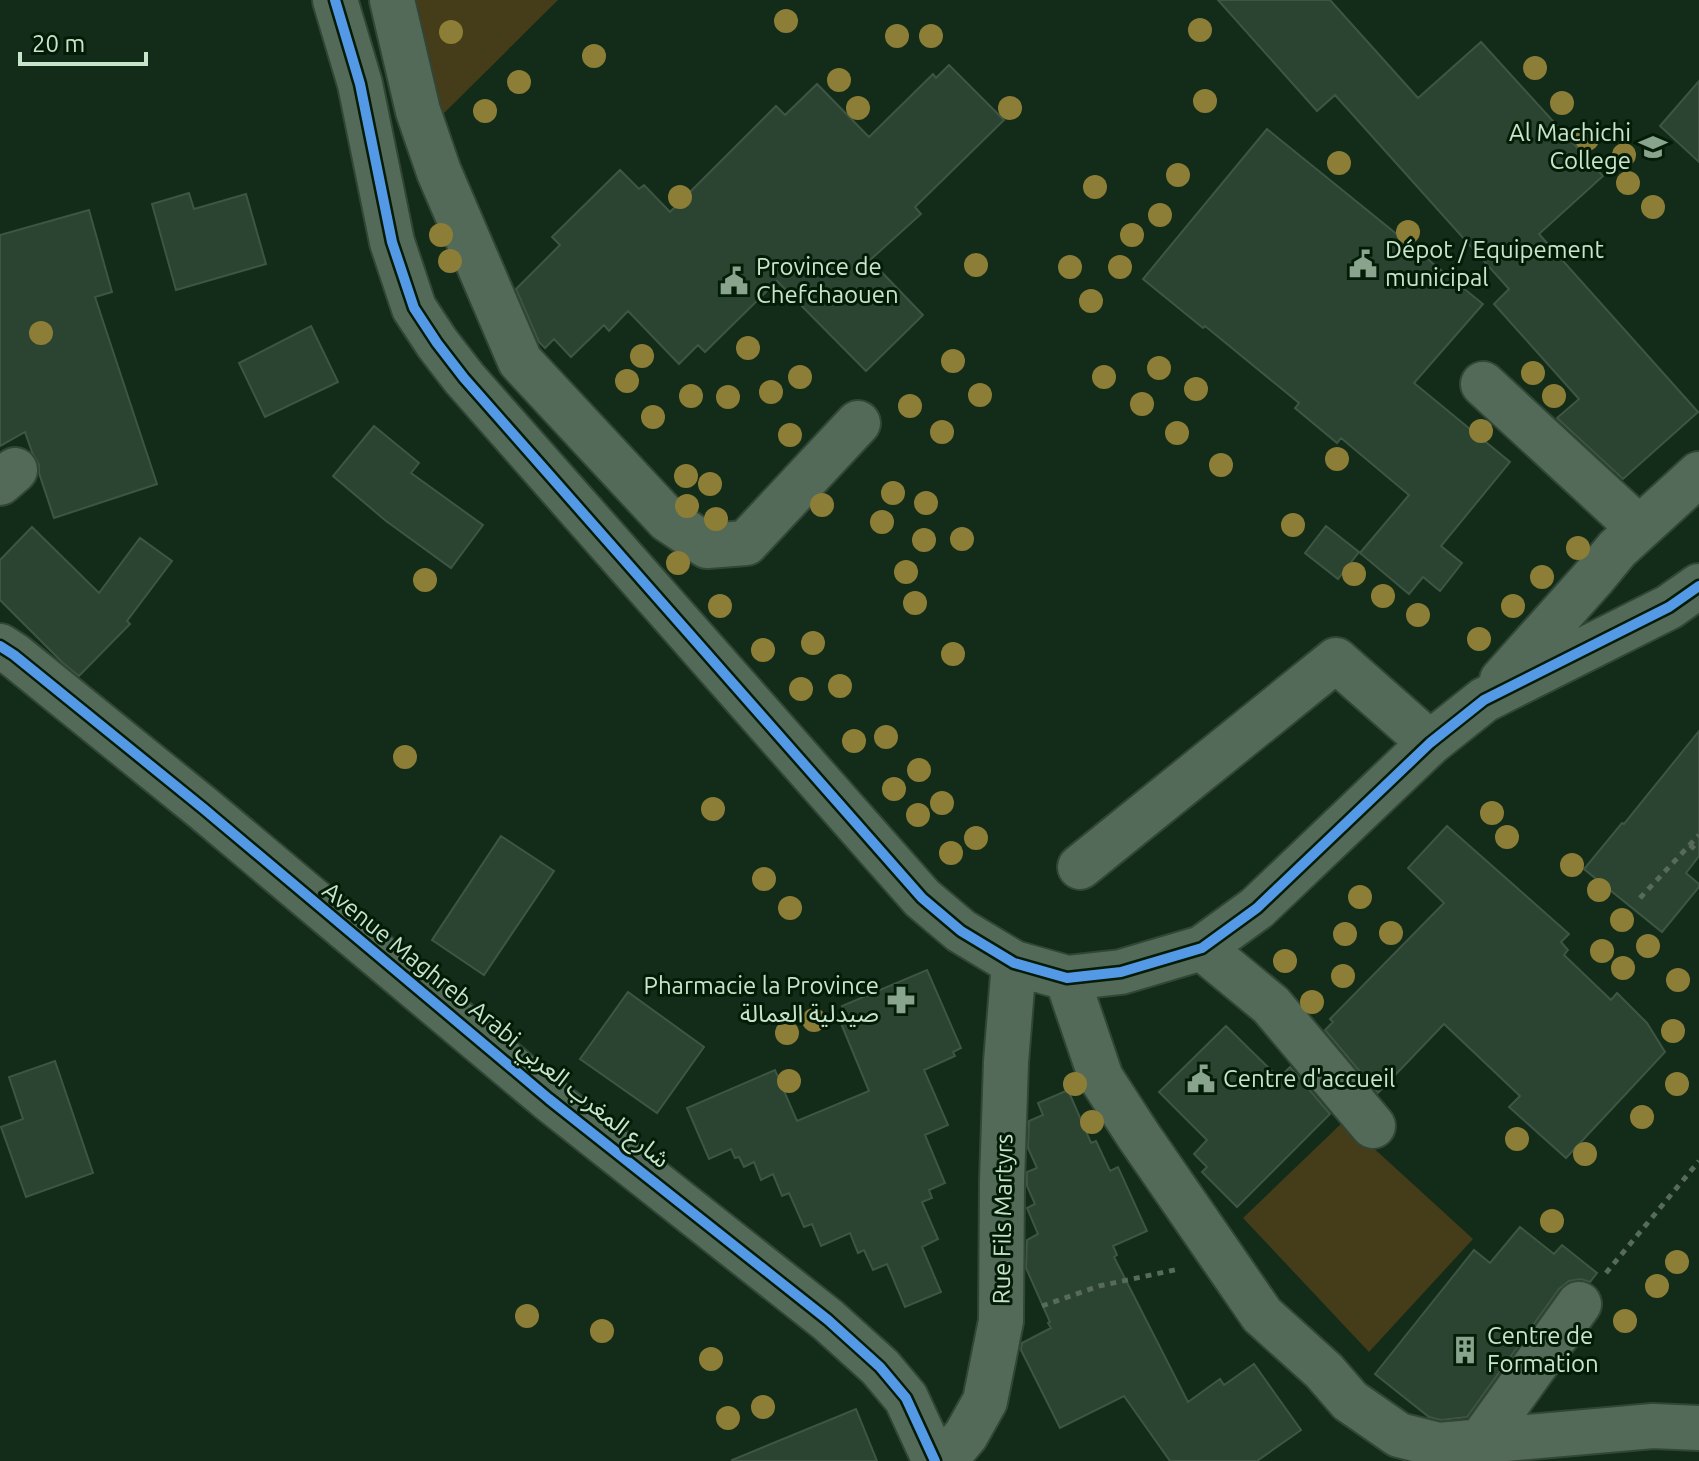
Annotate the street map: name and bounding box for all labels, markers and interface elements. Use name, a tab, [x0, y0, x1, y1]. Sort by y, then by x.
scale bar	[20, 16, 146, 66]
text: 20 m	[32, 30, 85, 57]
place label: Al Machichi College	[1509, 119, 1631, 174]
school or university icon: Al Machichi College	[1638, 132, 1668, 162]
place label: Dépot / Equipement municipal	[1385, 236, 1604, 291]
public building icon: Dépot / Equipement municipal	[1348, 249, 1378, 279]
place label: Province de Chefchaouen	[756, 253, 899, 308]
public building icon: Province de Chefchaouen	[719, 266, 749, 296]
street label: Avenue Maghreb Arabi شارع المغرب العربي	[314, 876, 675, 1177]
place label: Pharmacie la Province صيدلية العمالة	[644, 972, 879, 1027]
pharmacy icon: Pharmacie la Province صيدلية العمالة	[886, 985, 916, 1015]
public building icon: Centre d'accueil	[1186, 1064, 1216, 1094]
place label: Centre d'accueil	[1223, 1065, 1395, 1092]
street label: Rue Fils Martyrs	[988, 1133, 1017, 1305]
place label: Centre de Formation	[1487, 1322, 1599, 1377]
building icon: Centre de Formation	[1450, 1335, 1480, 1365]

